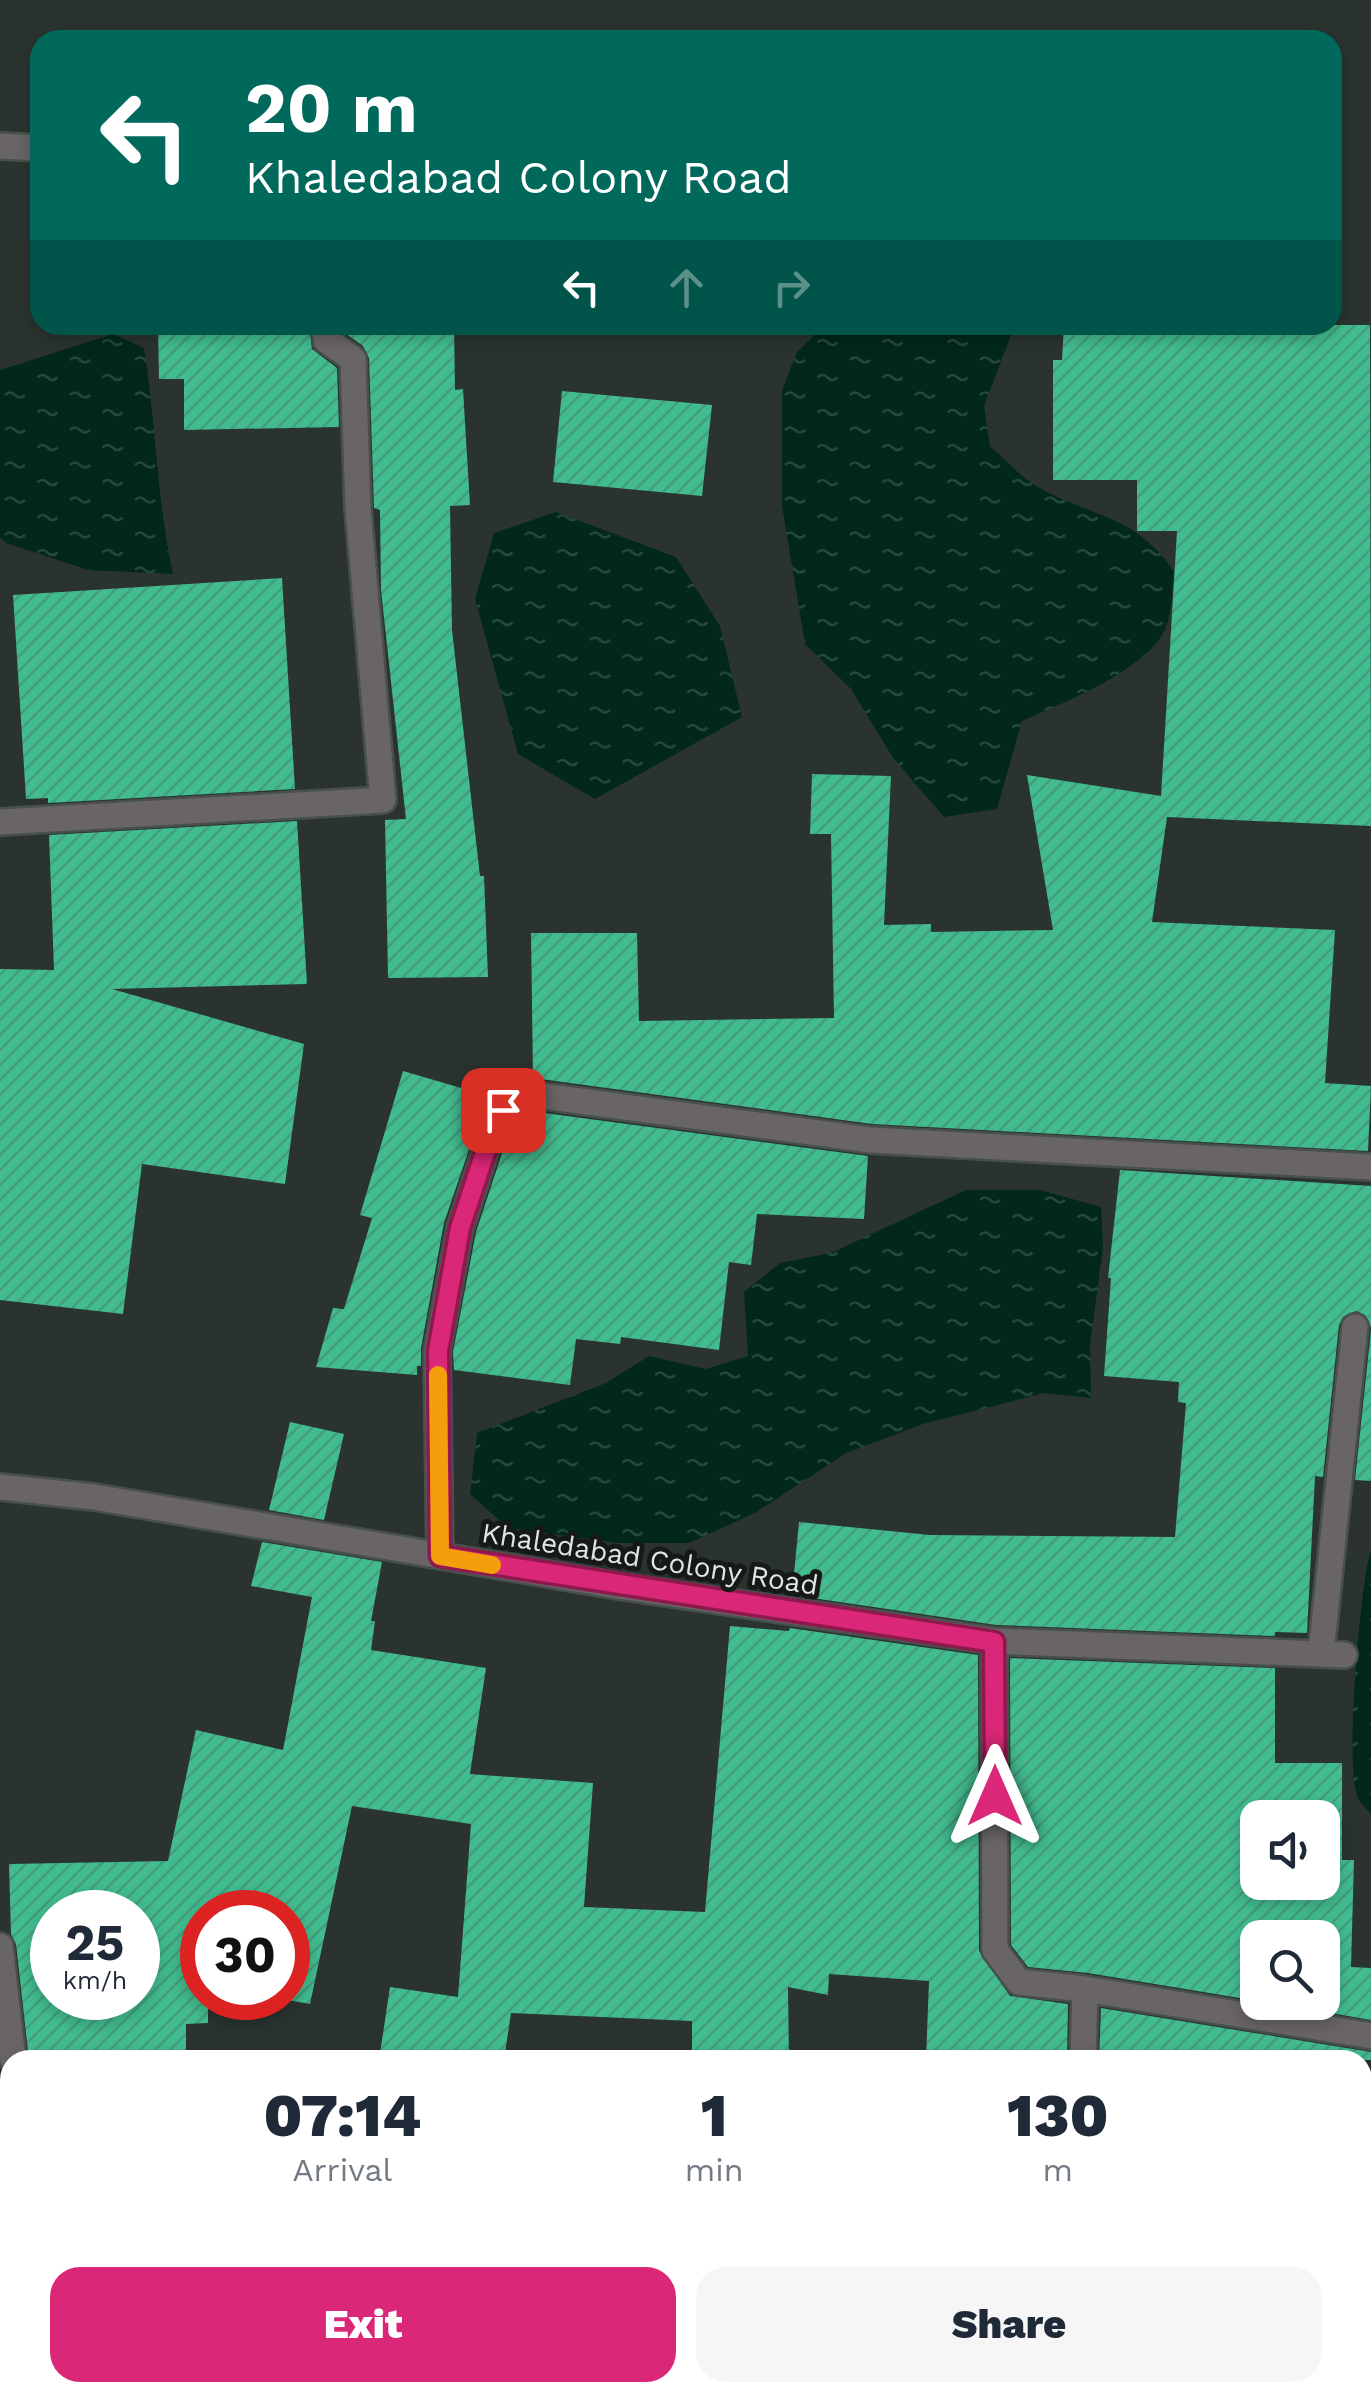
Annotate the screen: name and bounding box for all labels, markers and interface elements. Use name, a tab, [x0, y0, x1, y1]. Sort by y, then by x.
text: 20 m	[245, 67, 418, 149]
icon: left	[80, 70, 210, 200]
text: Khaledabad Colony Road	[245, 151, 792, 204]
icon: left	[554, 260, 609, 315]
icon: ahead	[659, 260, 714, 315]
icon: right	[764, 260, 819, 315]
pin	[461, 1068, 546, 1153]
icon: arrive	[476, 1083, 531, 1138]
street label: Khaledabad Colony Road	[479, 1516, 821, 1602]
position arrow	[943, 1744, 1047, 1848]
map controls	[1240, 1800, 1340, 2020]
button: sound	[1240, 1800, 1340, 1900]
speed limit sign: 30	[180, 1890, 310, 2020]
text: 25	[66, 1913, 124, 1972]
button: search	[1240, 1920, 1340, 2020]
text: km/h	[63, 1966, 127, 1995]
text: 07:14	[263, 2080, 421, 2151]
text: 1	[701, 2080, 728, 2151]
text: 130	[1007, 2080, 1109, 2151]
text: Arrival	[292, 2151, 392, 2189]
text: min	[685, 2151, 744, 2189]
text: m	[1043, 2151, 1073, 2189]
button: Exit	[50, 2267, 676, 2382]
button: Share	[696, 2267, 1322, 2382]

